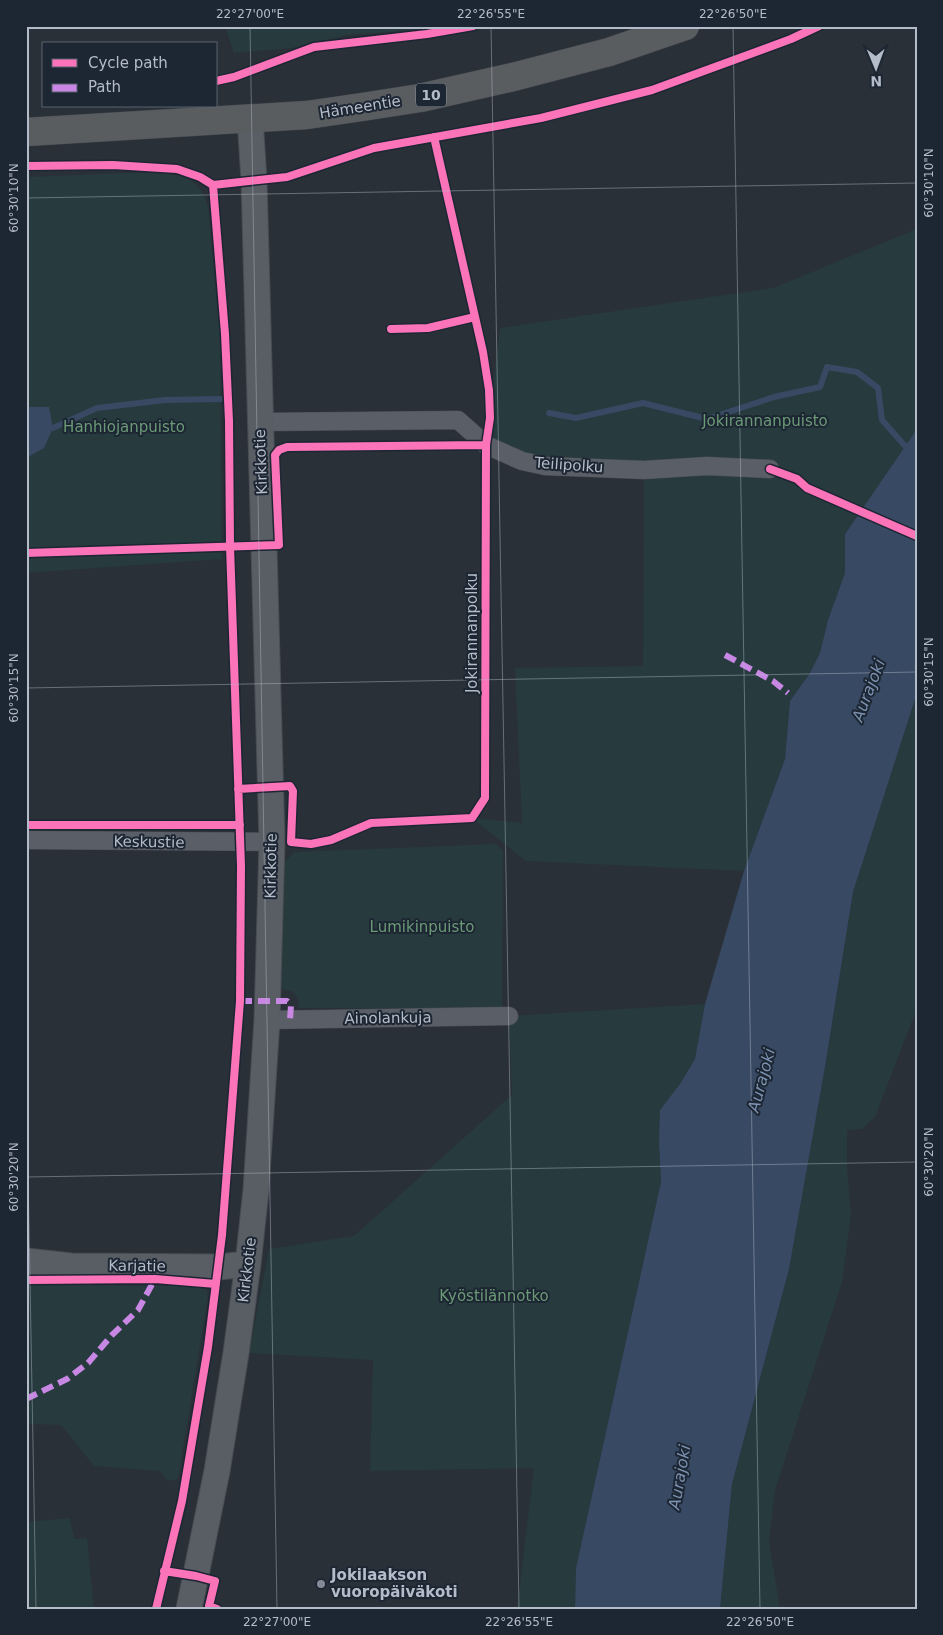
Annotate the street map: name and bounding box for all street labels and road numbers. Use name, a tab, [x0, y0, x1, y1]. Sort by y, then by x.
road number: 10	[416, 84, 446, 106]
street label: Hämeentie	[318, 92, 402, 122]
street label: Kirkkotie	[251, 429, 271, 495]
street label: Teilipolku	[533, 454, 604, 476]
street label: Jokirannanpolku	[463, 573, 481, 694]
street label: Keskustie	[113, 832, 185, 852]
street label: Kirkkotie	[261, 833, 281, 899]
street label: Ainolankuja	[344, 1008, 432, 1028]
street label: Kirkkotie	[234, 1236, 260, 1304]
street label: Karjatie	[108, 1256, 166, 1276]

